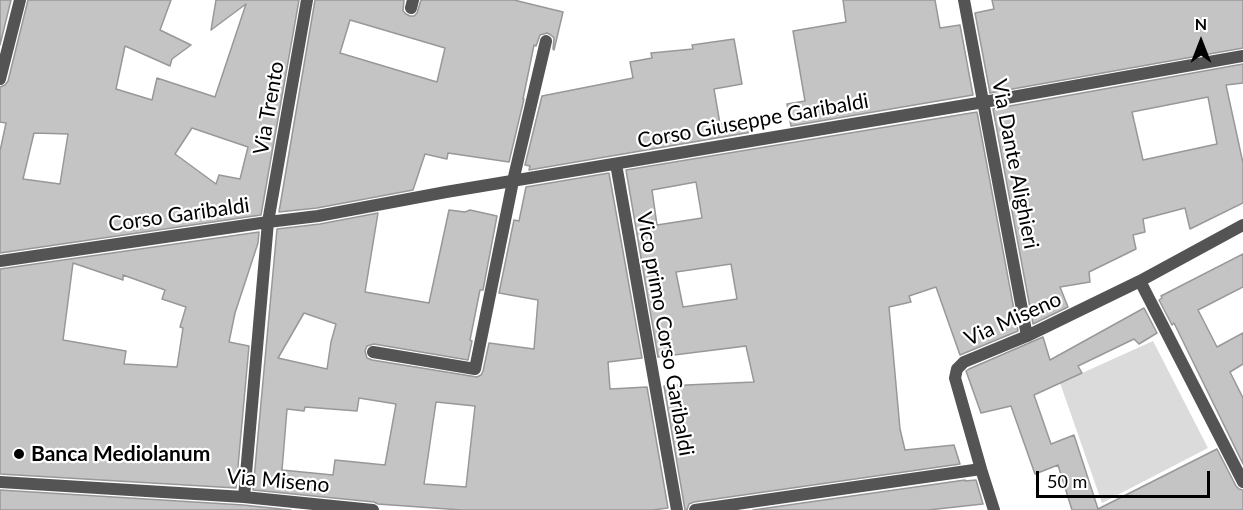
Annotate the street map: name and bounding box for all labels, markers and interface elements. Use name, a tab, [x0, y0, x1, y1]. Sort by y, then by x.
north arrow	[1171, 12, 1231, 72]
text: N	[1195, 14, 1207, 33]
street label: Via Trento	[248, 59, 290, 157]
street label: Via Dante Alighieri	[986, 77, 1044, 251]
street label: Corso Giuseppe Garibaldi	[635, 88, 871, 154]
street label: Corso Garibaldi	[107, 193, 251, 237]
street label: Vico primo Corso Garibaldi	[631, 210, 699, 458]
street label: Via Miseno	[961, 286, 1065, 352]
place label: Banca Mediolanum	[31, 441, 210, 467]
marker: Banca Mediolanum	[12, 447, 26, 461]
scale bar	[1039, 459, 1213, 497]
street label: Via Miseno	[225, 464, 331, 498]
text: 50 m	[1047, 470, 1087, 492]

